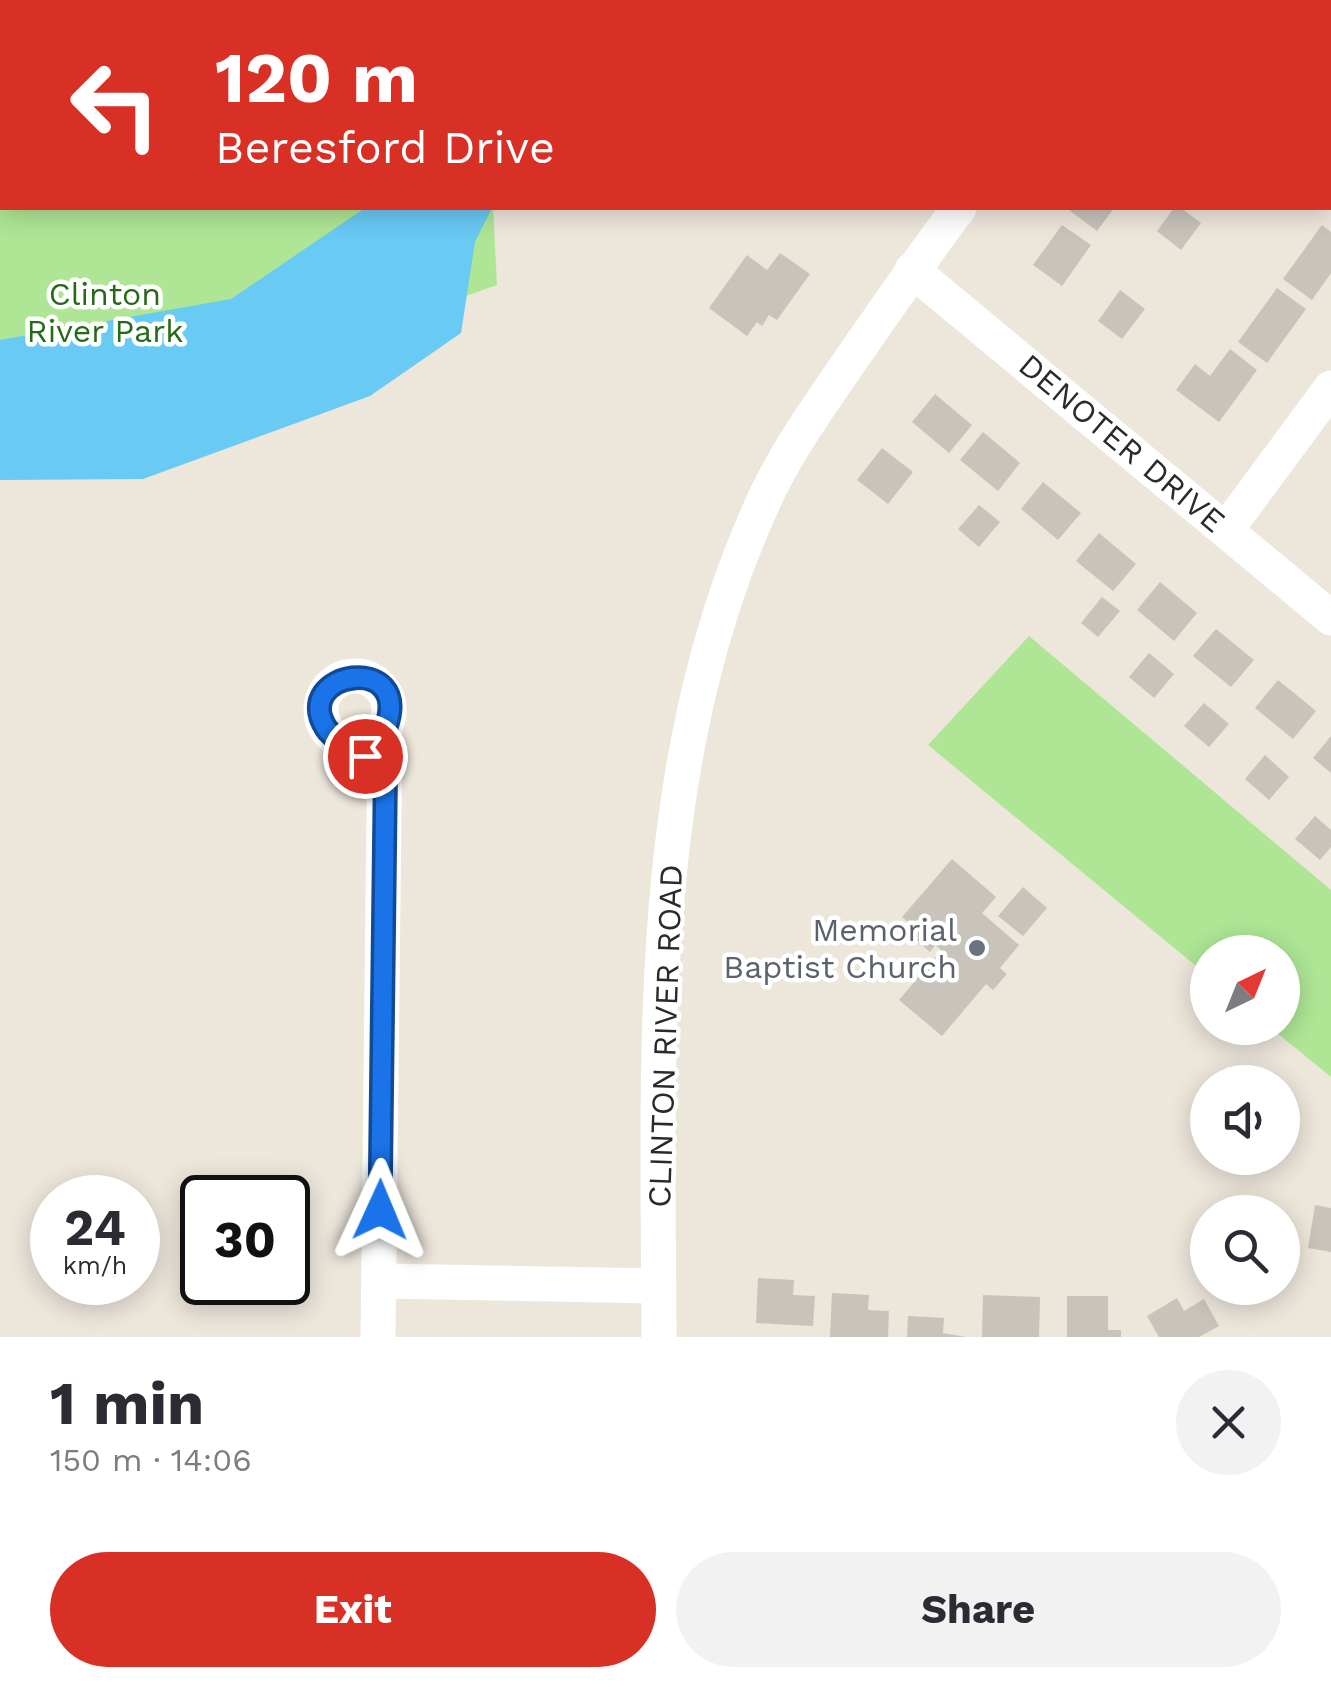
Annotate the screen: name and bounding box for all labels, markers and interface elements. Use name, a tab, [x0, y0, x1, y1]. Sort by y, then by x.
text: 120 m	[215, 37, 418, 119]
icon: left	[50, 40, 180, 170]
text: Beresford Drive	[215, 121, 555, 174]
park label: Clinton River Park	[27, 275, 183, 350]
street label: DENOTER DRIVE	[1011, 346, 1233, 540]
pin	[323, 714, 408, 799]
icon: arrive	[338, 729, 393, 784]
street label: CLINTON RIVER ROAD	[640, 864, 690, 1208]
place label: Memorial Baptist Church	[723, 911, 957, 986]
north arrow	[1190, 935, 1300, 1045]
map controls	[1190, 935, 1300, 1305]
marker: Memorial Baptist Church	[966, 937, 988, 959]
button: sound	[1190, 1065, 1300, 1175]
position arrow	[328, 1158, 432, 1262]
speed limit sign: 30	[180, 1175, 310, 1305]
button: search	[1190, 1195, 1300, 1305]
text: 24	[64, 1198, 126, 1257]
text: km/h	[63, 1251, 127, 1280]
text: 1 min	[50, 1368, 204, 1439]
button: close	[1176, 1370, 1281, 1475]
text: 150 m · 14:06	[50, 1441, 252, 1479]
button: Exit	[50, 1552, 656, 1667]
button: Share	[676, 1552, 1281, 1667]

